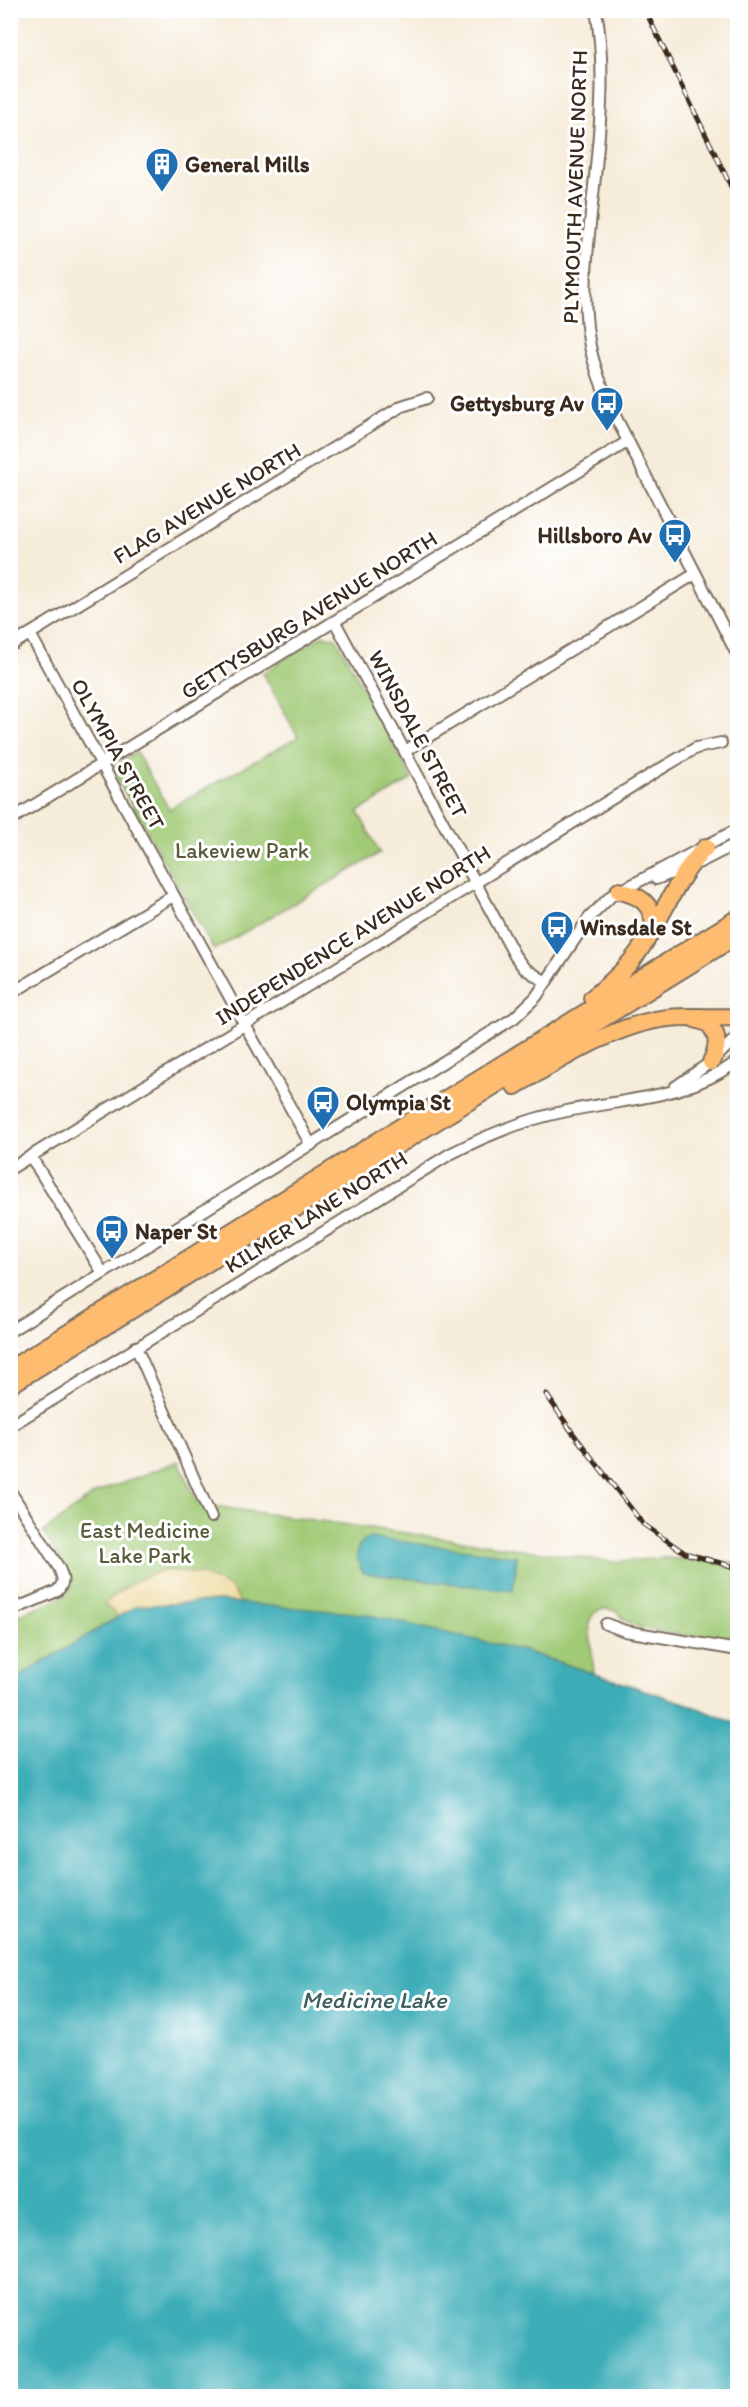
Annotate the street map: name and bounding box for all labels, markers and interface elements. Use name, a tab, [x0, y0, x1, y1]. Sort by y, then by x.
street label: PLYMOUTH AVENUE NORTH	[557, 50, 593, 324]
building icon: General Mills	[144, 146, 180, 193]
place label: General Mills	[185, 151, 310, 178]
bus stop icon: Gettysburg Av	[589, 385, 625, 432]
place label: Gettysburg Av	[450, 390, 585, 417]
street label: FLAG AVENUE NORTH	[108, 436, 306, 570]
bus stop icon: Hillsboro Av	[657, 517, 693, 564]
place label: Hillsboro Av	[537, 522, 653, 549]
street label: GETTYSBURG AVENUE NORTH	[176, 525, 442, 705]
street label: WINSDALE STREET	[362, 645, 474, 823]
street label: OLYMPIA STREET	[65, 674, 171, 835]
park label: Lakeview Park	[175, 837, 309, 864]
street label: INDEPENDENCE AVENUE NORTH	[210, 839, 496, 1031]
bus stop icon: Winsdale St	[539, 909, 575, 956]
place label: Winsdale St	[580, 914, 693, 941]
bus stop icon: Olympia St	[305, 1084, 341, 1131]
place label: Olympia St	[346, 1089, 451, 1116]
street label: KILMER LANE NORTH	[220, 1145, 412, 1279]
bus stop icon: Naper St	[94, 1213, 130, 1260]
place label: Naper St	[135, 1218, 218, 1245]
park label: East Medicine Lake Park	[80, 1517, 210, 1569]
water label: Medicine Lake	[301, 1985, 448, 2014]

